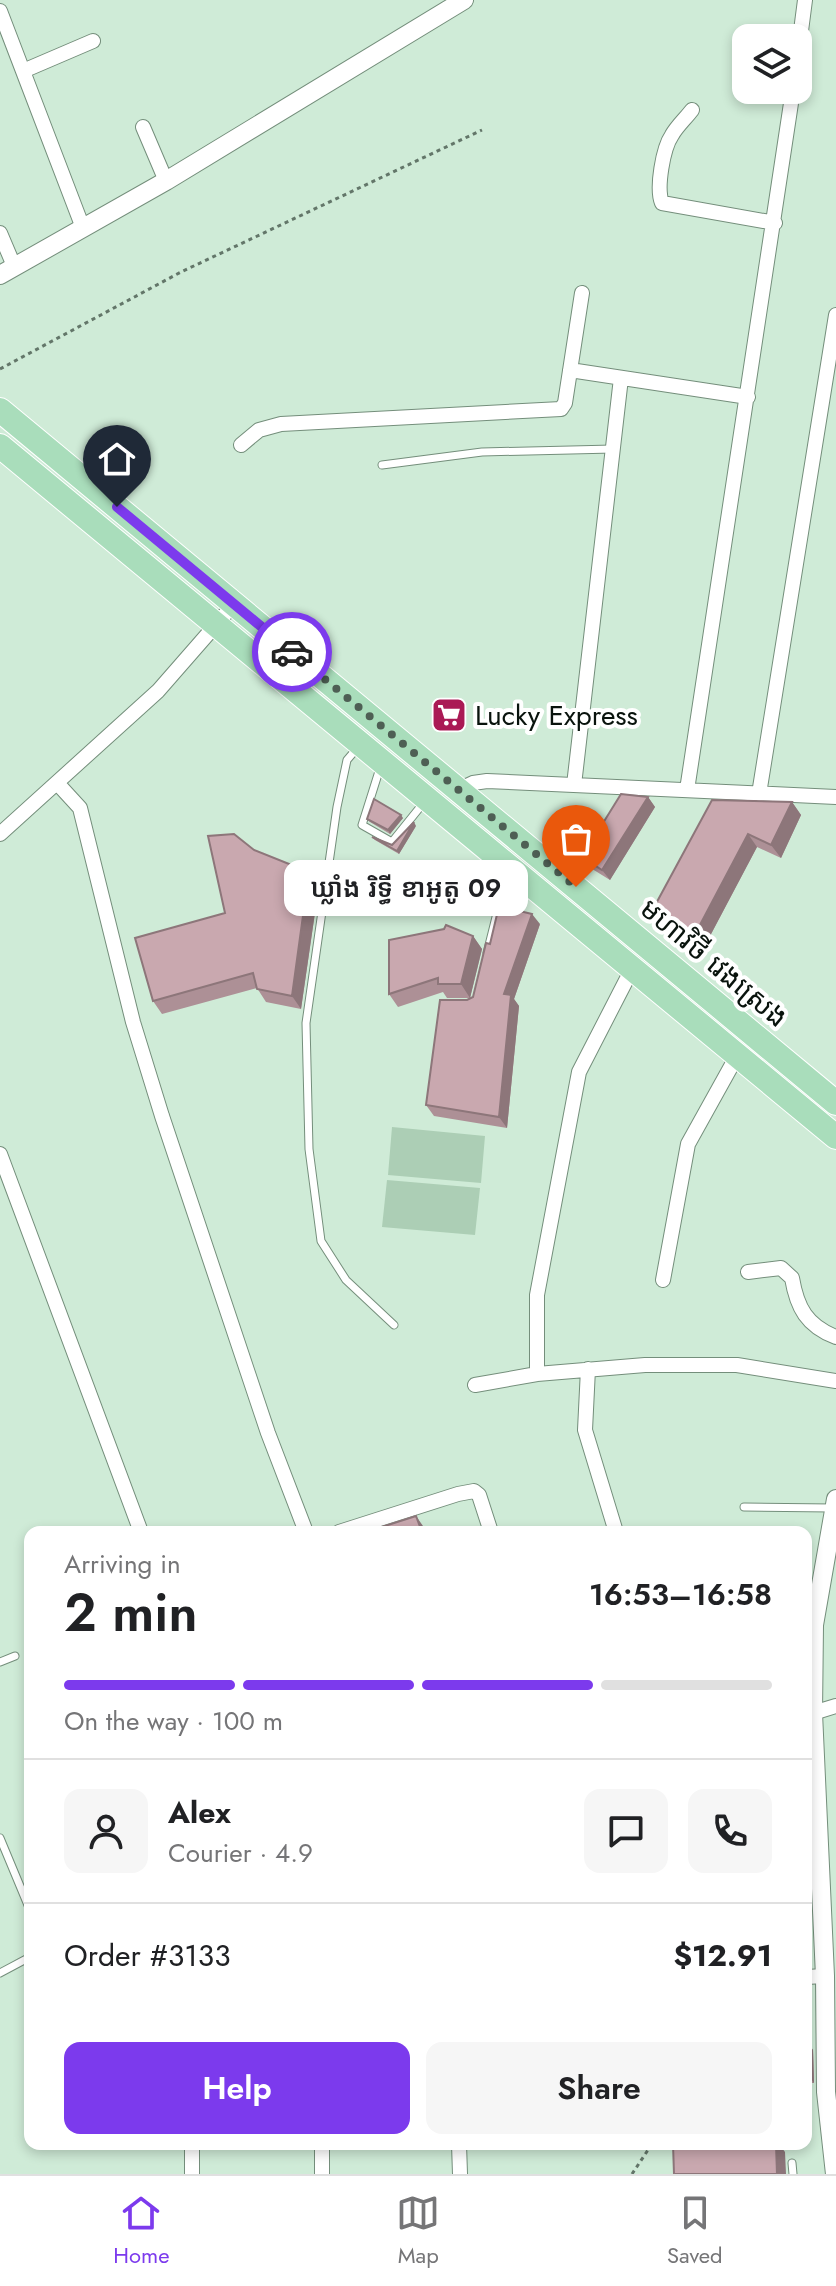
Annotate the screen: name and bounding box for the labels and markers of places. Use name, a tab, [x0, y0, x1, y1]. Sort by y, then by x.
pin	[83, 425, 151, 507]
place label: Lucky Express	[475, 695, 638, 736]
supermarket icon: Lucky Express	[430, 696, 468, 734]
pin	[542, 805, 610, 887]
callout: ឃ្លាំង រិទ្ធី ខាអូតូ 09	[284, 859, 528, 915]

